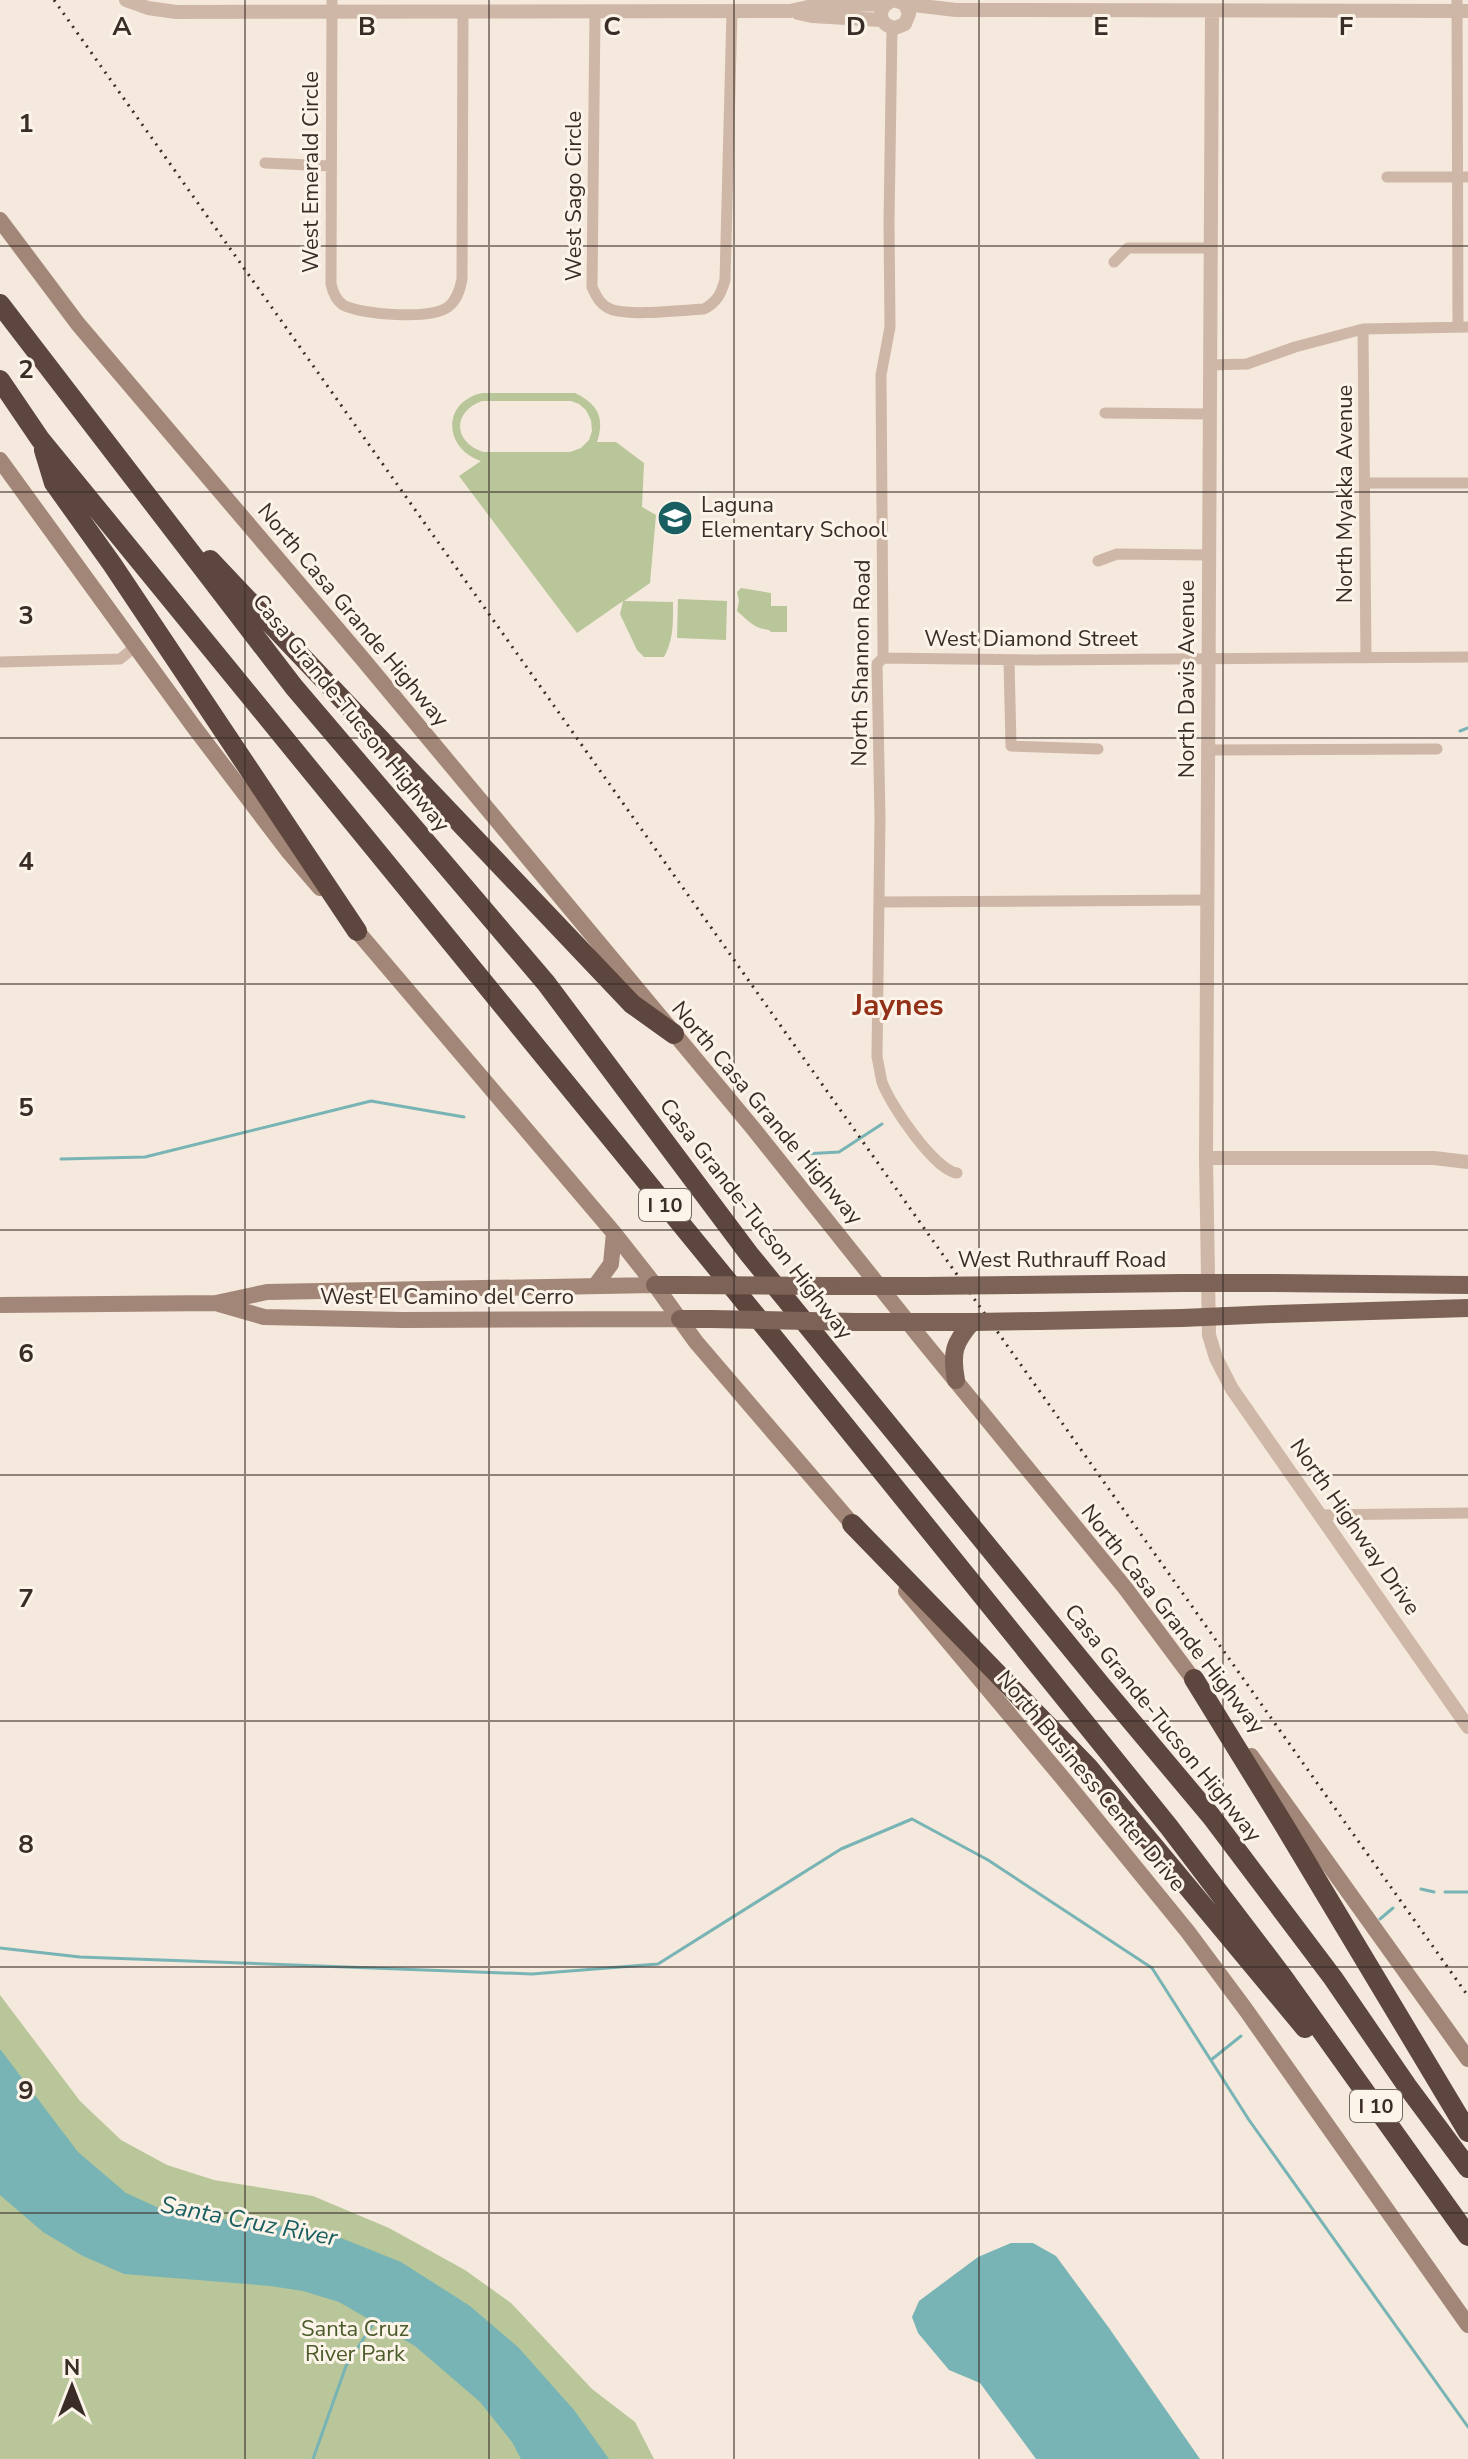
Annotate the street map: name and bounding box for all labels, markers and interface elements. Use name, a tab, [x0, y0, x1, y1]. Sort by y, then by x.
text: A	[112, 9, 132, 44]
text: B	[358, 9, 376, 44]
text: C	[603, 9, 621, 44]
text: D	[846, 9, 866, 44]
text: E	[1093, 9, 1109, 44]
text: F	[1339, 9, 1353, 44]
street label: West Emerald Circle	[296, 71, 326, 273]
text: 1	[18, 106, 34, 141]
street label: West Sago Circle	[559, 111, 589, 281]
text: 2	[18, 352, 34, 387]
street label: North Myakka Avenue	[1330, 385, 1360, 603]
place label: Laguna Elementary School	[701, 490, 887, 545]
street label: North Casa Grande Highway	[250, 497, 456, 734]
school or university icon: Laguna Elementary School	[656, 499, 694, 537]
street label: North Shannon Road	[844, 559, 878, 767]
street label: North Davis Avenue	[1172, 580, 1202, 778]
street label: Casa Grande-Tucson Highway	[245, 588, 457, 839]
text: 3	[18, 598, 34, 633]
street label: West Diamond Street	[924, 624, 1138, 654]
text: 4	[18, 844, 34, 879]
district label: Jaynes	[851, 985, 944, 1026]
street label: North Casa Grande Highway	[664, 995, 870, 1232]
text: 5	[18, 1090, 34, 1125]
street label: Casa Grande-Tucson Highway	[652, 1092, 860, 1346]
road number: I 10	[639, 1189, 691, 1221]
street label: West Ruthrauff Road	[958, 1245, 1166, 1275]
street label: West El Camino del Cerro	[320, 1282, 574, 1312]
text: 6	[18, 1336, 34, 1371]
street label: North Highway Drive	[1283, 1433, 1427, 1621]
street label: North Casa Grande Highway	[1074, 1498, 1272, 1740]
text: 7	[18, 1581, 34, 1616]
street label: Casa Grande-Tucson Highway	[1057, 1598, 1269, 1849]
street label: North Business Center Drive	[990, 1664, 1192, 1898]
text: 8	[18, 1827, 34, 1862]
text: 9	[18, 2073, 34, 2108]
road number: I 10	[1350, 2090, 1402, 2122]
water label: Santa Cruz River	[158, 2188, 341, 2254]
park label: Santa Cruz River Park	[301, 2314, 409, 2369]
north arrow	[32, 2347, 112, 2427]
text: N	[64, 2353, 80, 2383]

